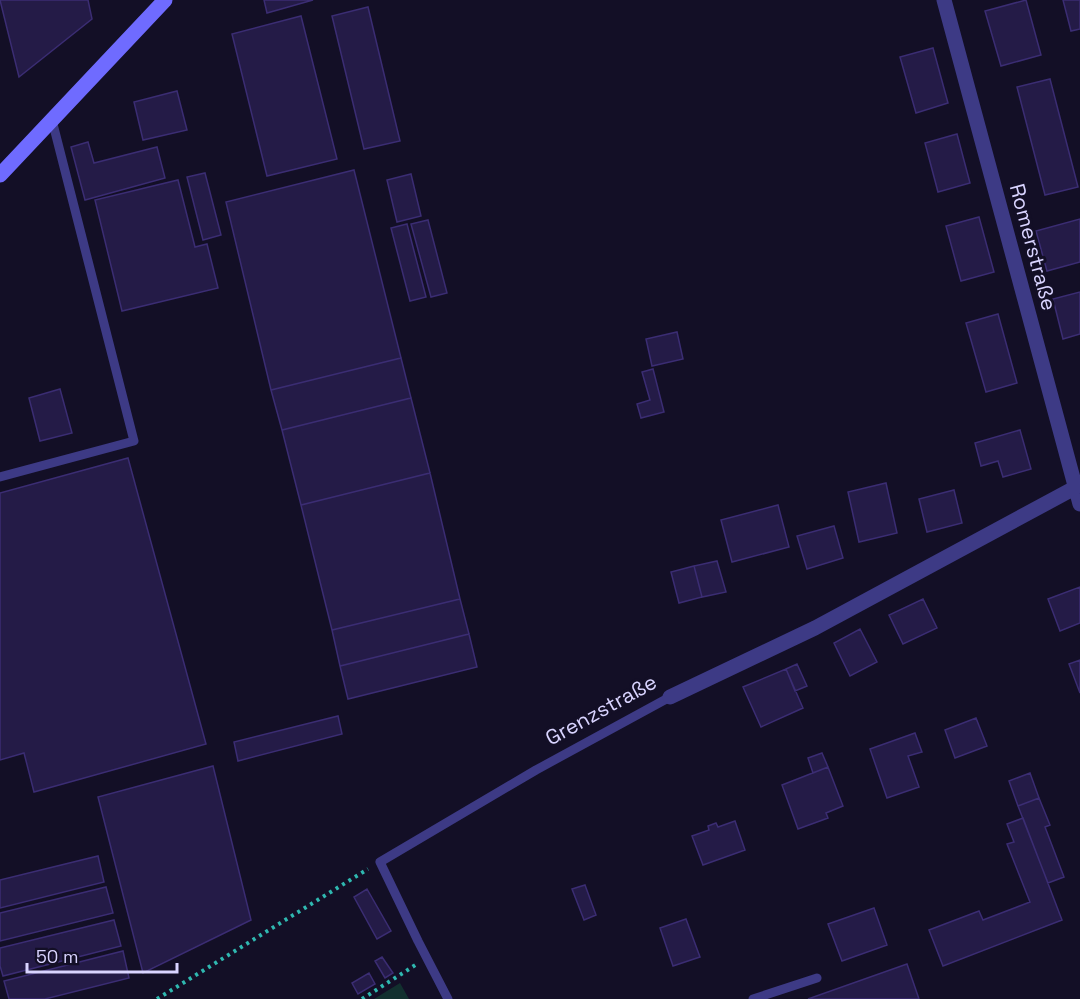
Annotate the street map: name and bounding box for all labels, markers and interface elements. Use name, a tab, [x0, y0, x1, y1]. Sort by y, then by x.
street label: Romerstraße	[1004, 181, 1063, 313]
street label: Grenzstraße	[540, 668, 661, 751]
scale bar	[27, 936, 177, 974]
text: 50 m	[36, 945, 78, 968]

